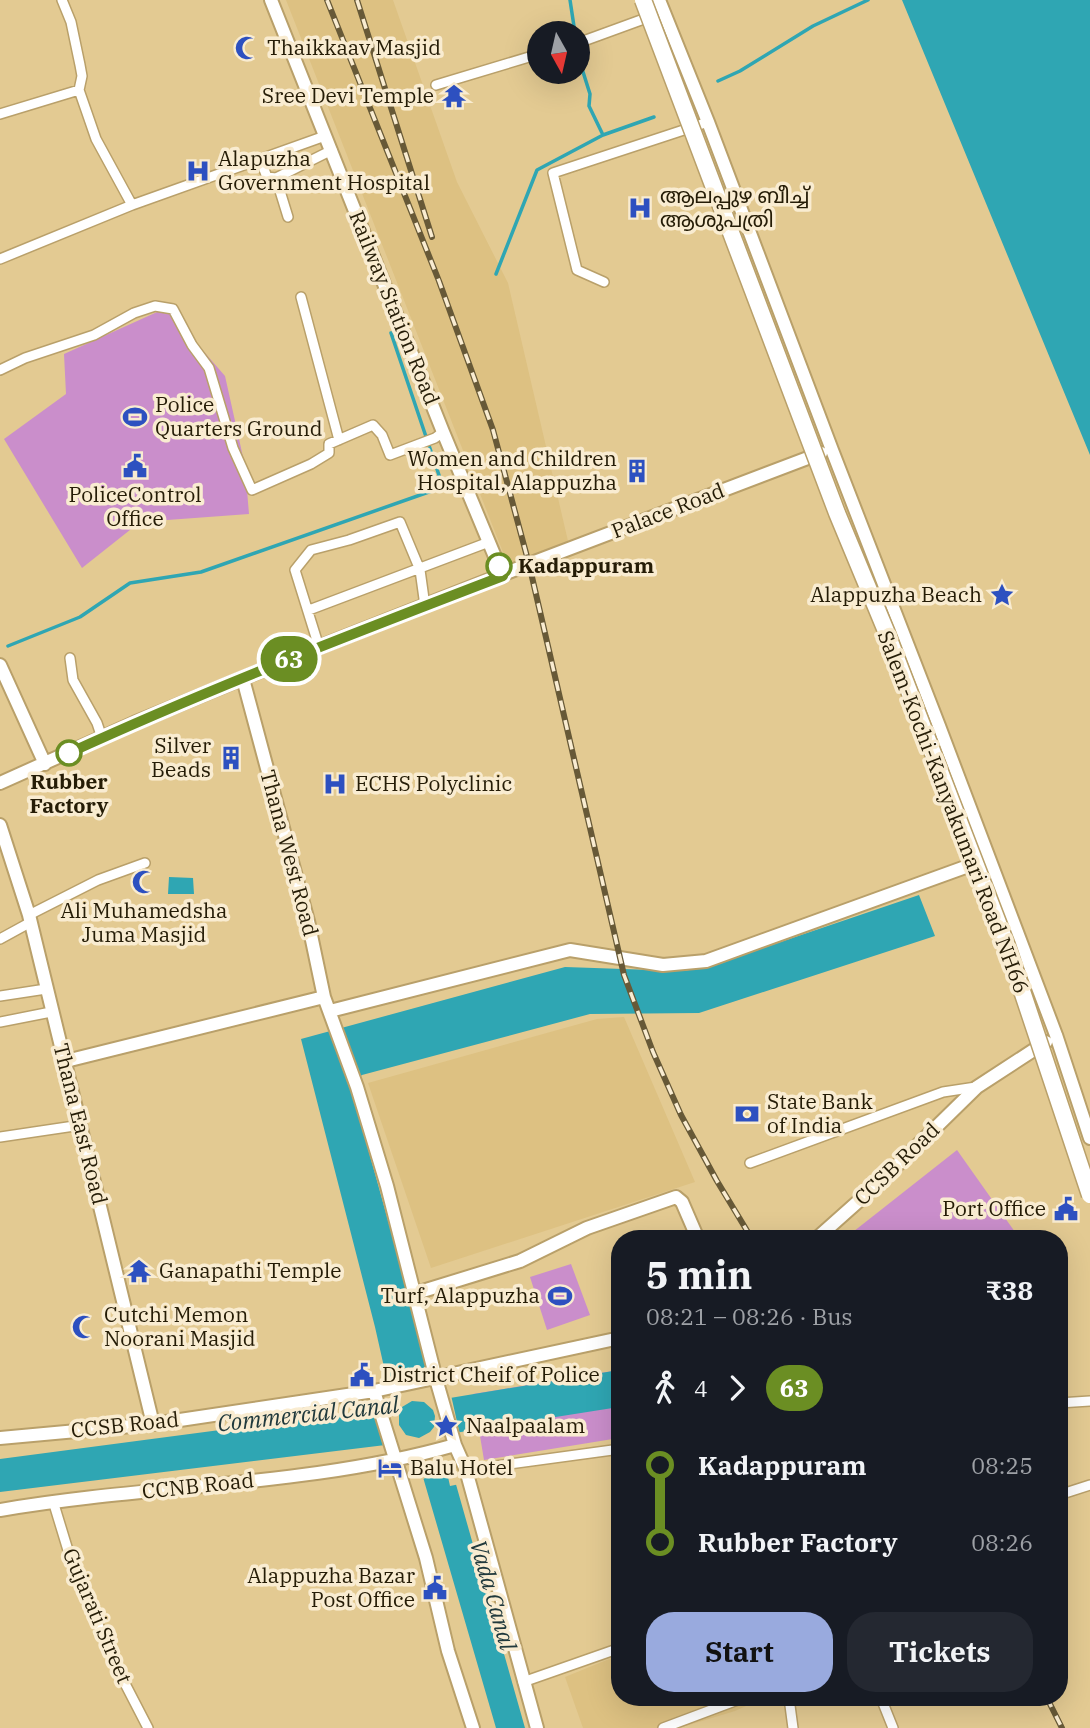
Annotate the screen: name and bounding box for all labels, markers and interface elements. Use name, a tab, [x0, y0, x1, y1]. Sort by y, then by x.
north arrow	[527, 21, 590, 84]
map controls	[527, 21, 590, 84]
place label: Thaikkaav Masjid	[267, 33, 441, 61]
mosque icon: Thaikkaav Masjid	[233, 34, 261, 62]
place label: Sree Devi Temple	[262, 81, 434, 109]
temple icon: Sree Devi Temple	[440, 82, 468, 110]
place label: Alapuzha Government Hospital	[218, 144, 430, 196]
hospital icon: Alapuzha Government Hospital	[184, 157, 212, 185]
place label: ആലപ്പുഴ ബീച്ച് ആശുപത്രി	[660, 181, 811, 233]
hospital icon: ആലപ്പുഴ ബീച്ച് ആശുപത്രി	[626, 194, 654, 222]
street label: Railway Station Road	[343, 206, 447, 409]
place label: Police Quarters Ground	[155, 390, 323, 442]
sports icon: Police Quarters Ground	[121, 403, 149, 431]
place label: Women and Children Hospital, Alappuzha	[407, 444, 617, 496]
public building icon: PoliceControl Office	[121, 452, 149, 480]
building icon: Women and Children Hospital, Alappuzha	[623, 457, 651, 485]
street label: Palace Road	[607, 476, 728, 544]
place label: PoliceControl Office	[68, 480, 202, 532]
place label: Kadappuram	[518, 551, 654, 579]
marker: Kadappuram	[486, 553, 512, 579]
place label: Alappuzha Beach	[810, 580, 982, 608]
place icon: Alappuzha Beach	[988, 581, 1016, 609]
street label: Salem-Kochi-Kanyakumari Road NH66	[872, 626, 1036, 997]
line badge: 63	[258, 636, 320, 682]
text: 63	[275, 643, 303, 675]
place label: Silver Beads	[151, 731, 212, 783]
marker: Rubber Factory	[56, 740, 82, 766]
building icon: Silver Beads	[217, 744, 245, 772]
street label: Thana West Road	[254, 766, 326, 939]
place label: Rubber Factory	[30, 767, 108, 819]
place label: ECHS Polyclinic	[355, 769, 512, 797]
hospital icon: ECHS Polyclinic	[321, 770, 349, 798]
mosque icon: Ali Muhamedsha Juma Masjid	[130, 868, 158, 896]
place label: Ali Muhamedsha Juma Masjid	[61, 896, 227, 948]
street label: Thana East Road	[47, 1040, 115, 1208]
place label: State Bank of India	[767, 1087, 874, 1139]
bank icon: State Bank of India	[733, 1100, 761, 1128]
street label: CCSB Road	[848, 1115, 945, 1211]
place label: Port Office	[942, 1194, 1046, 1222]
public building icon: Port Office	[1052, 1195, 1080, 1223]
text: 5 min	[646, 1250, 752, 1299]
place label: Ganapathi Temple	[159, 1256, 342, 1284]
temple icon: Ganapathi Temple	[125, 1257, 153, 1285]
text: ₹38	[985, 1273, 1033, 1307]
place label: Turf, Alappuzha	[380, 1281, 540, 1309]
sports icon: Turf, Alappuzha	[546, 1282, 574, 1310]
place label: Cutchi Memon Noorani Masjid	[104, 1300, 256, 1352]
text: 08:21 – 08:26 · Bus	[646, 1301, 853, 1331]
mosque icon: Cutchi Memon Noorani Masjid	[70, 1313, 98, 1341]
place label: District Cheif of Police	[382, 1360, 600, 1388]
public building icon: District Cheif of Police	[348, 1361, 376, 1389]
icon: walk	[646, 1369, 684, 1407]
icon: forward	[718, 1369, 756, 1407]
text: 63	[780, 1372, 809, 1404]
text: 4	[694, 1373, 708, 1403]
water label: Commercial Canal	[216, 1389, 401, 1437]
street label: CCSB Road	[70, 1404, 180, 1444]
place label: Naalpaalam	[466, 1411, 585, 1439]
place icon: Naalpaalam	[432, 1412, 460, 1440]
text: Kadappuram	[698, 1448, 867, 1482]
text: 08:25	[971, 1450, 1033, 1480]
place label: Balu Hotel	[410, 1453, 513, 1481]
hotel icon: Balu Hotel	[376, 1454, 404, 1482]
street label: CCNB Road	[141, 1465, 255, 1505]
text: Rubber Factory	[698, 1525, 898, 1559]
text: 08:26	[971, 1527, 1033, 1557]
water label: Vada Canal	[464, 1536, 524, 1654]
street label: Gujarati Street	[57, 1544, 139, 1688]
place label: Alappuzha Bazar Post Office	[247, 1561, 416, 1613]
public building icon: Alappuzha Bazar Post Office	[421, 1574, 449, 1602]
button: Start	[646, 1612, 833, 1692]
button: Tickets	[847, 1612, 1033, 1692]

